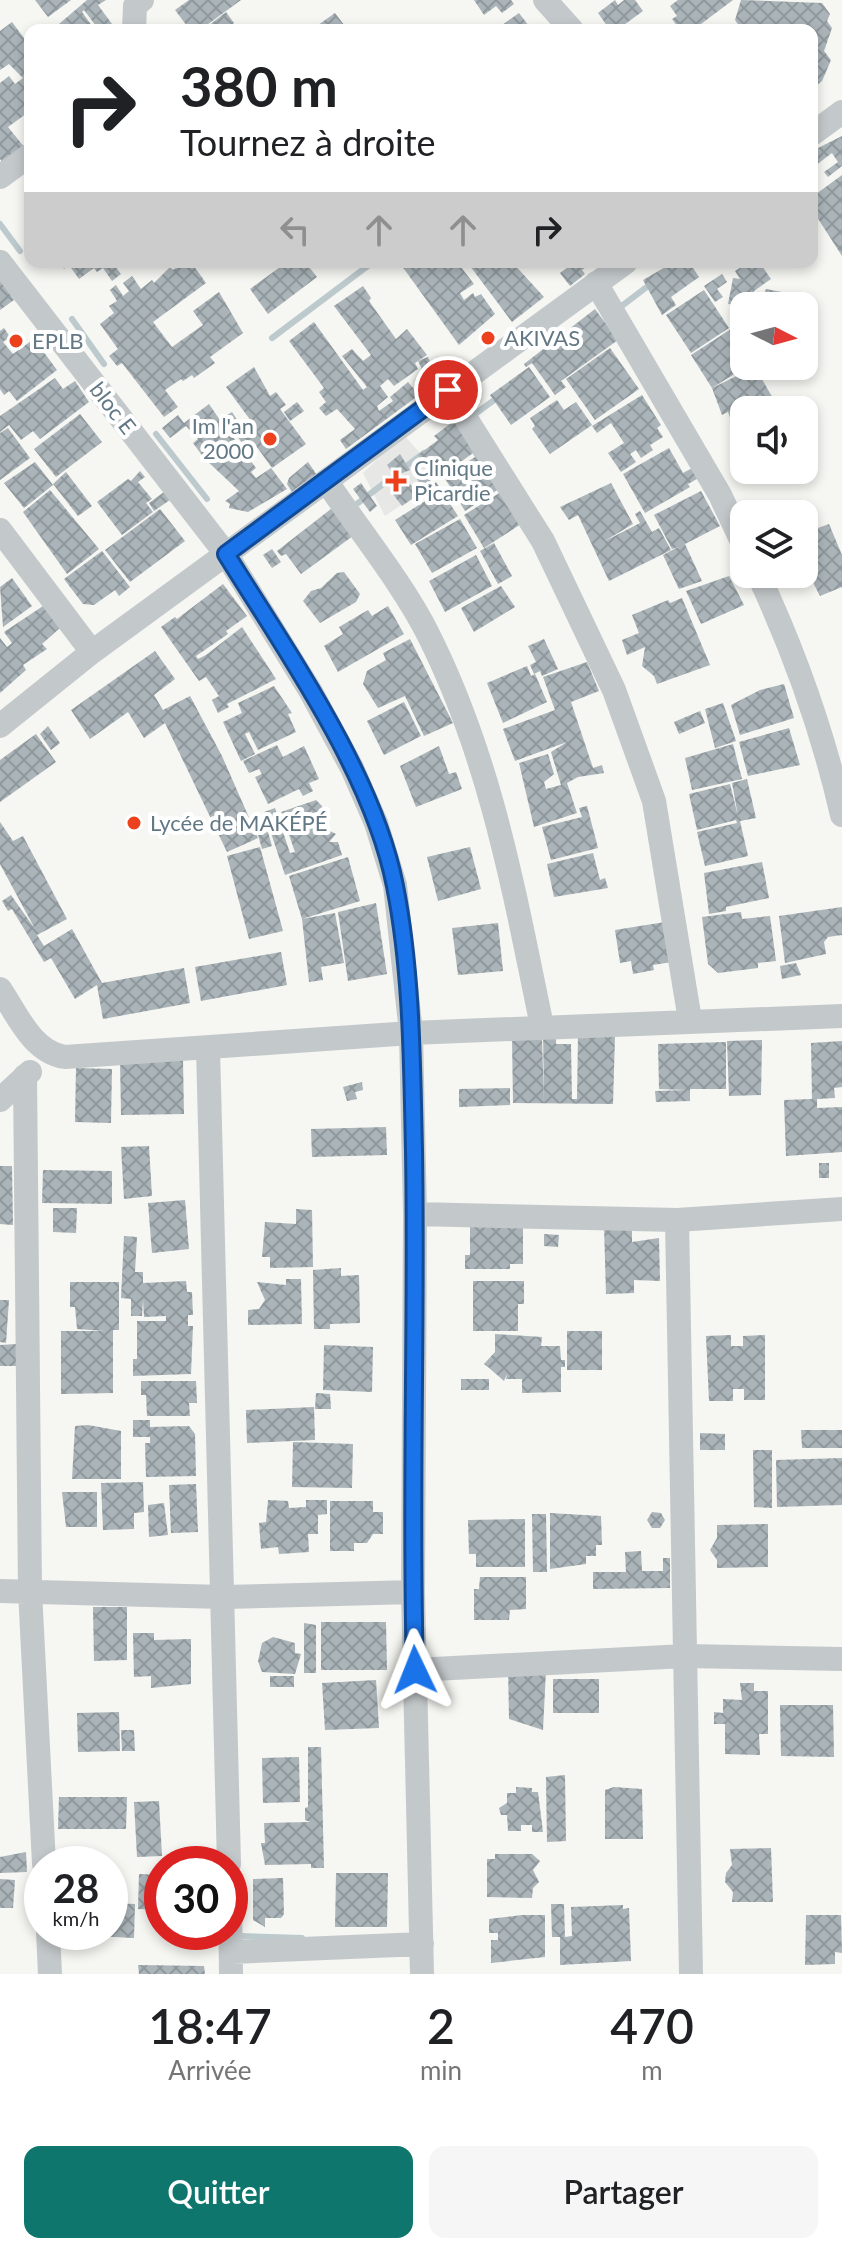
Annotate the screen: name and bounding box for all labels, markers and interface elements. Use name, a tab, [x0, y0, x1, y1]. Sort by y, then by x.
text: 380 m	[180, 52, 338, 119]
icon: right	[48, 56, 152, 160]
text: Tournez à droite	[180, 120, 436, 164]
icon: left	[273, 208, 317, 252]
icon: ahead	[357, 208, 401, 252]
icon: ahead	[441, 208, 485, 252]
icon: right	[525, 208, 569, 252]
north arrow	[730, 292, 818, 380]
map controls	[730, 292, 818, 588]
place label: AKIVAS	[504, 324, 580, 351]
place label: EPLB	[32, 327, 83, 354]
marker: AKIVAS	[479, 329, 497, 347]
marker: EPLB	[7, 332, 25, 350]
pin	[414, 356, 482, 424]
icon: arrive	[426, 368, 470, 412]
street label: bloc E	[85, 376, 142, 439]
button: sound	[730, 396, 818, 484]
place label: Im l'an 2000	[192, 412, 254, 464]
marker: Im l'an 2000	[261, 430, 279, 448]
place label: Clinique Picardie	[414, 454, 493, 506]
marker: Clinique Picardie	[385, 470, 407, 492]
button: layers	[730, 500, 818, 588]
place label: Lycée de MAKÉPÉ	[150, 809, 328, 836]
marker: Lycée de MAKÉPÉ	[125, 814, 143, 832]
position arrow	[373, 1628, 457, 1712]
speed limit sign: 30	[144, 1846, 248, 1950]
text: 28	[53, 1864, 99, 1912]
text: km/h	[53, 1906, 99, 1930]
text: 18:47	[148, 1997, 272, 2054]
text: 2	[427, 1997, 455, 2054]
text: 470	[610, 1997, 694, 2054]
text: Arrivée	[168, 2054, 252, 2086]
text: min	[420, 2054, 462, 2086]
text: m	[641, 2054, 663, 2086]
button: Quitter	[24, 2146, 413, 2238]
button: Partager	[429, 2146, 818, 2238]

